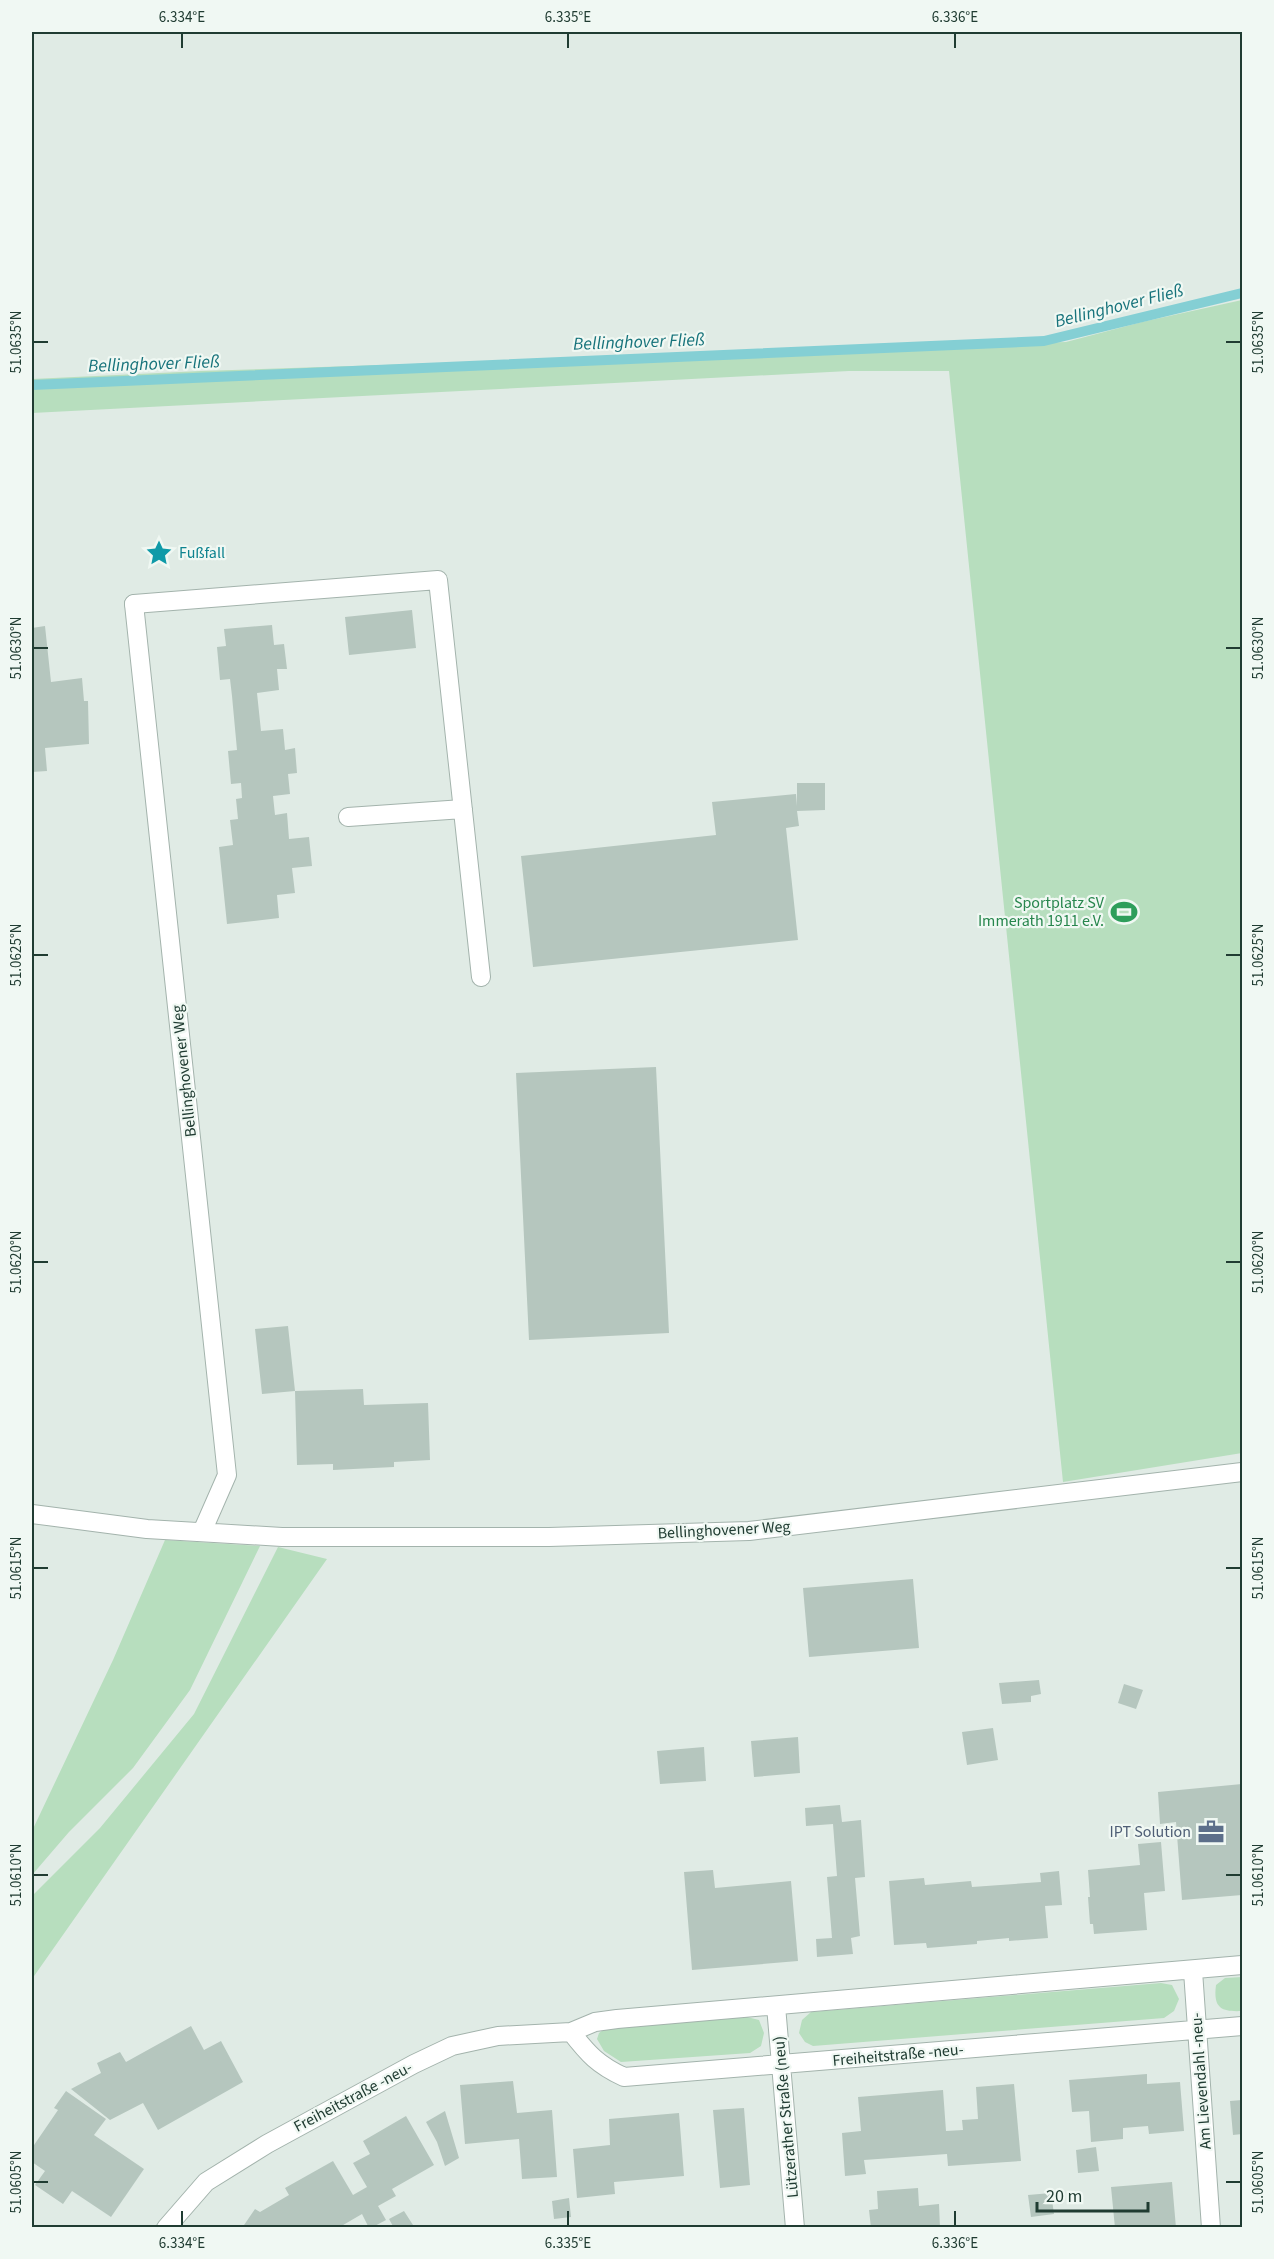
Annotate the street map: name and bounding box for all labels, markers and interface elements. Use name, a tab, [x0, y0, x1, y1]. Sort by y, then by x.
text: 6.334°E	[159, 7, 205, 28]
text: 6.335°E	[545, 7, 591, 28]
text: 6.336°E	[932, 7, 978, 28]
water label: Bellinghover Fließ	[1052, 278, 1186, 334]
text: 51.0635°N	[6, 310, 27, 374]
text: 51.0635°N	[1248, 310, 1269, 374]
water label: Bellinghover Fließ	[573, 327, 705, 357]
water label: Bellinghover Fließ	[88, 349, 220, 379]
place icon: Fußfall	[144, 538, 174, 568]
place label: Fußfall	[179, 542, 225, 564]
text: 51.0630°N	[6, 616, 27, 680]
text: 51.0630°N	[1248, 616, 1269, 680]
place label: Sportplatz SV Immerath 1911 e.V.	[978, 892, 1105, 932]
sports icon: Sportplatz SV Immerath 1911 e.V.	[1109, 897, 1139, 927]
text: 51.0625°N	[6, 923, 27, 987]
text: 51.0625°N	[1248, 923, 1269, 987]
street label: Bellinghovener Weg	[166, 1004, 202, 1138]
text: 51.0620°N	[6, 1230, 27, 1294]
text: 51.0620°N	[1248, 1230, 1269, 1294]
street label: Bellinghovener Weg	[657, 1516, 791, 1544]
text: 51.0615°N	[6, 1536, 27, 1600]
text: 51.0615°N	[1248, 1536, 1269, 1600]
office icon: IPT Solution	[1196, 1817, 1226, 1847]
place label: IPT Solution	[1110, 1821, 1191, 1843]
text: 51.0610°N	[6, 1843, 27, 1907]
text: 51.0610°N	[1248, 1843, 1269, 1907]
street label: Am Lievendahl -neu-	[1185, 2012, 1217, 2150]
street label: Lützerather Straße (neu)	[768, 2035, 804, 2199]
street label: Freiheitstraße -neu-	[832, 2038, 964, 2072]
street label: Freiheitstraße -neu-	[290, 2056, 416, 2138]
text: 51.0605°N	[6, 2150, 27, 2214]
text: 51.0605°N	[1248, 2150, 1269, 2214]
scale bar	[1037, 2175, 1148, 2213]
text: 20 m	[1046, 2184, 1082, 2209]
text: 6.334°E	[159, 2233, 205, 2254]
text: 6.335°E	[545, 2233, 591, 2254]
text: 6.336°E	[932, 2233, 978, 2254]

